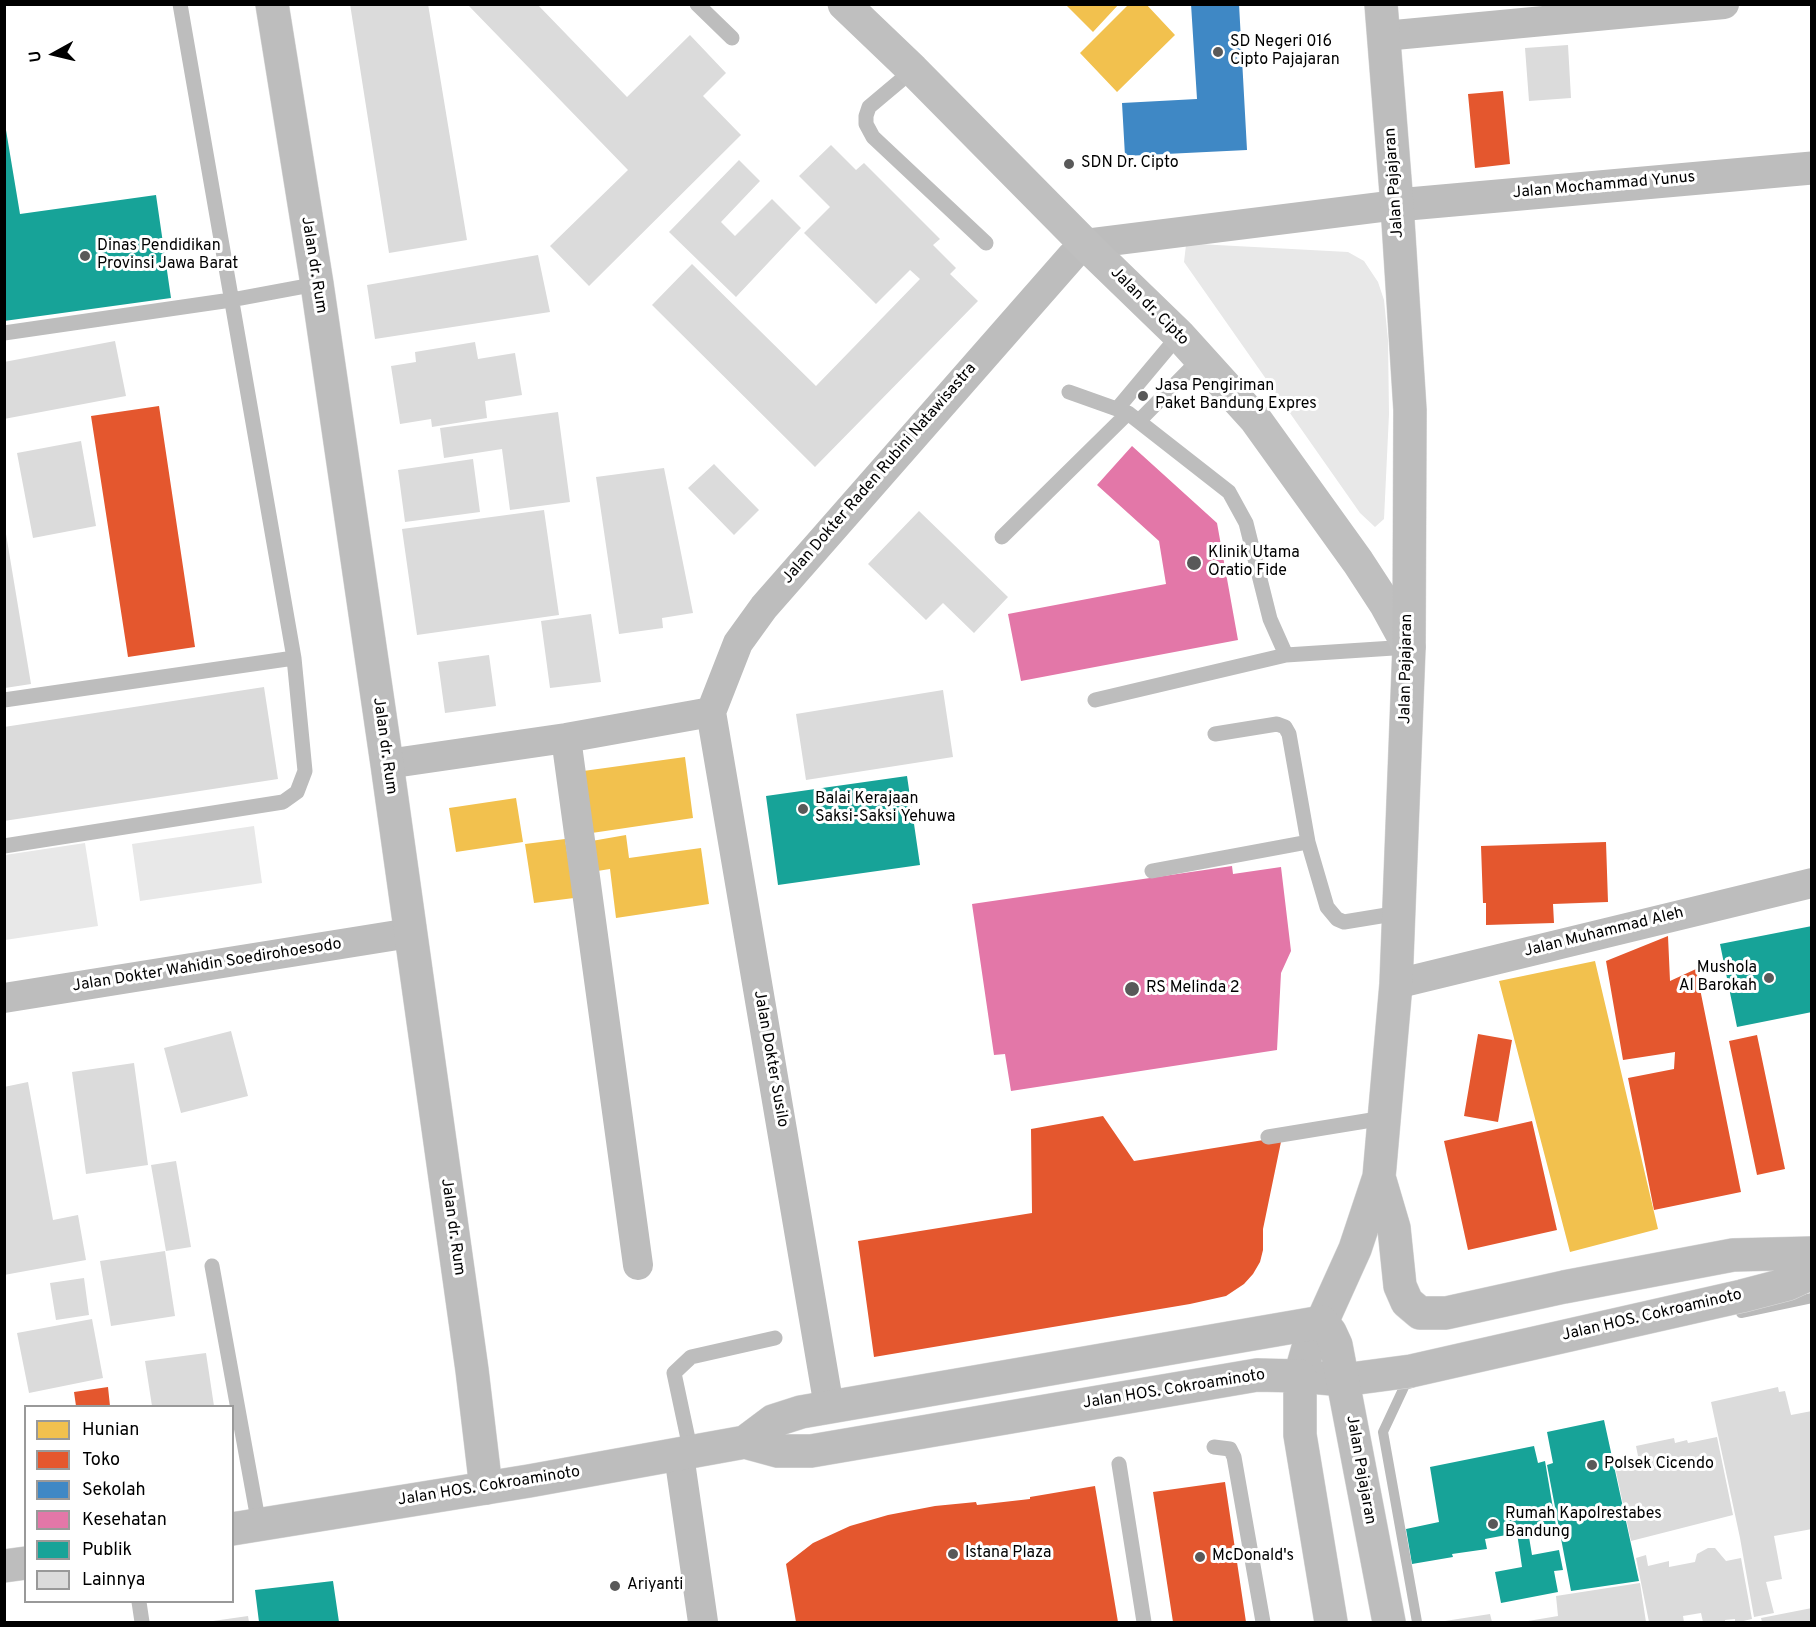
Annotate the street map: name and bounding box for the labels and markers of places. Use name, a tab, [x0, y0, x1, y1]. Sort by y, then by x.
place label: SD Negeri 016 Cipto Pajajaran	[1230, 33, 1340, 71]
marker: SD Negeri 016 Cipto Pajajaran	[1211, 45, 1225, 59]
place label: SDN Dr. Cipto	[1081, 154, 1179, 174]
marker: SDN Dr. Cipto	[1062, 157, 1076, 171]
place label: Dinas Pendidikan Provinsi Jawa Barat	[97, 237, 238, 275]
marker: Dinas Pendidikan Provinsi Jawa Barat	[78, 249, 92, 263]
place label: Jasa Pengiriman Paket Bandung Expres	[1155, 377, 1317, 415]
marker: Jasa Pengiriman Paket Bandung Expres	[1136, 389, 1150, 403]
place label: Klinik Utama Oratio Fide	[1208, 544, 1300, 582]
marker: Klinik Utama Oratio Fide	[1185, 554, 1203, 572]
place label: Balai Kerajaan Saksi-Saksi Yehuwa	[815, 790, 955, 828]
marker: Balai Kerajaan Saksi-Saksi Yehuwa	[796, 802, 810, 816]
place label: Mushola Al Barokah	[1679, 959, 1757, 997]
marker: Mushola Al Barokah	[1762, 971, 1776, 985]
place label: RS Melinda 2	[1146, 979, 1240, 999]
marker: RS Melinda 2	[1123, 980, 1141, 998]
place label: Polsek Cicendo	[1604, 1455, 1714, 1475]
marker: Polsek Cicendo	[1585, 1458, 1599, 1472]
place label: Rumah Kapolrestabes Bandung	[1505, 1505, 1662, 1543]
marker: Rumah Kapolrestabes Bandung	[1486, 1517, 1500, 1531]
place label: Istana Plaza	[965, 1544, 1052, 1564]
marker: Istana Plaza	[946, 1547, 960, 1561]
place label: McDonald's	[1212, 1547, 1294, 1567]
marker: McDonald's	[1193, 1550, 1207, 1564]
place label: Ariyanti	[627, 1576, 683, 1596]
marker: Ariyanti	[608, 1579, 622, 1593]

